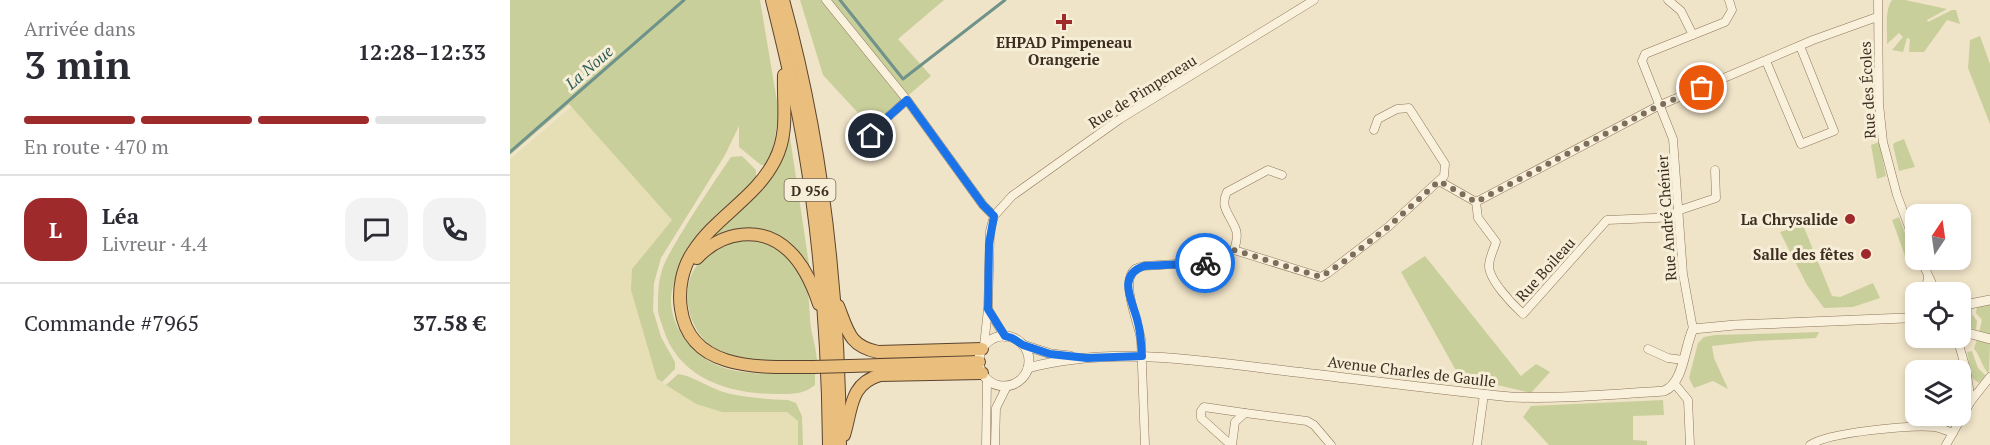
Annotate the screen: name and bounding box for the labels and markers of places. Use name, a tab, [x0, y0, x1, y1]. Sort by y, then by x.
marker: EHPAD Pimpeneau Orangerie	[1055, 13, 1073, 31]
place label: EHPAD Pimpeneau Orangerie	[996, 32, 1133, 69]
pin	[1676, 62, 1727, 113]
pin	[845, 110, 896, 161]
place label: La Chrysalide	[1741, 209, 1838, 229]
marker: La Chrysalide	[1843, 212, 1857, 226]
place label: Salle des fêtes	[1753, 244, 1854, 264]
marker: Salle des fêtes	[1859, 247, 1873, 261]

